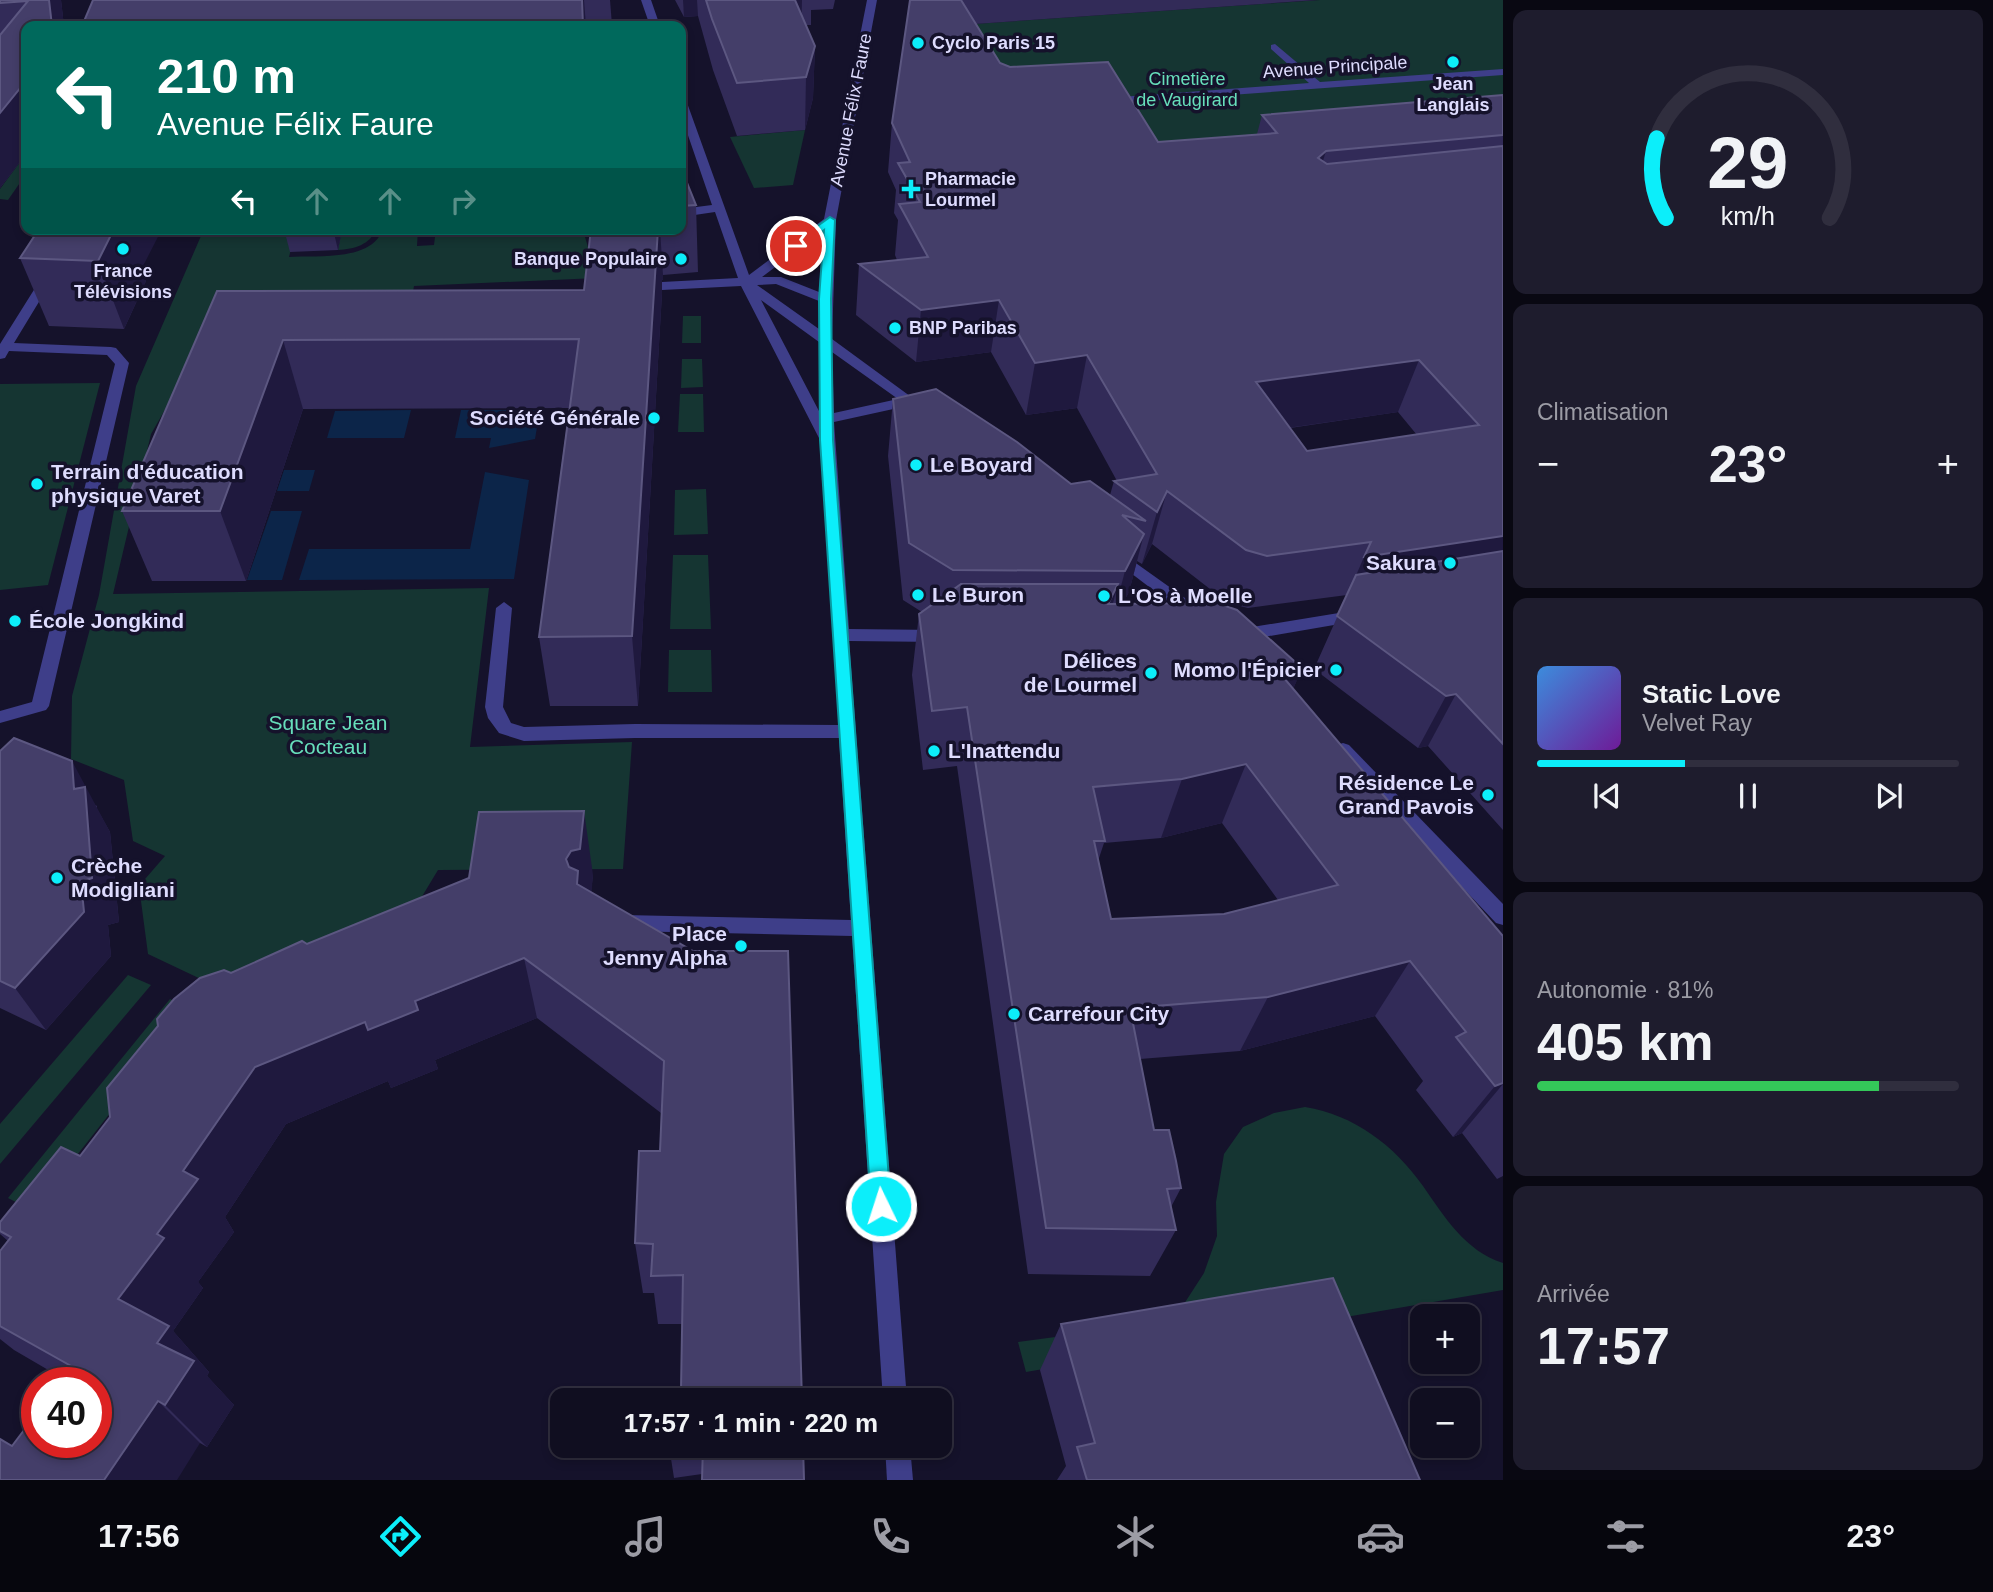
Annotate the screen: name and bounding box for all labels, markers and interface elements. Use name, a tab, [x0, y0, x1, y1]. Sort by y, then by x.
street label: Avenue Félix Faure	[826, 32, 876, 188]
place label: Cyclo Paris 15	[932, 33, 1055, 53]
marker: Cyclo Paris 15	[910, 35, 926, 51]
icon: left	[42, 49, 133, 140]
text: 210 m	[157, 49, 296, 103]
street label: Avenue Principale	[1262, 52, 1408, 82]
marker: Jean Langlais	[1445, 54, 1461, 70]
park label: Cimetière de Vaugirard	[1136, 69, 1238, 110]
place label: Jean Langlais	[1416, 74, 1490, 115]
text: Avenue Félix Faure	[157, 106, 434, 142]
text: 29	[1708, 122, 1788, 203]
place label: Pharmacie Lourmel	[925, 169, 1016, 210]
marker: Pharmacie Lourmel	[903, 181, 919, 197]
icon: left	[225, 182, 263, 220]
icon: ahead	[298, 182, 336, 220]
icon: ahead	[371, 182, 409, 220]
icon: right	[444, 182, 482, 220]
text: km/h	[1721, 202, 1775, 230]
pin	[766, 216, 826, 276]
icon: arrive	[777, 227, 815, 265]
marker: France Télévisions	[115, 241, 131, 257]
place label: Banque Populaire	[514, 249, 667, 269]
marker: Banque Populaire	[673, 251, 689, 267]
place label: France Télévisions	[74, 261, 172, 302]
place label: BNP Paribas	[909, 318, 1017, 338]
marker: BNP Paribas	[887, 320, 903, 336]
text: Climatisation	[1537, 399, 1669, 425]
place label: Société Générale	[470, 406, 640, 429]
marker: Société Générale	[646, 410, 662, 426]
text: 23°	[1709, 435, 1787, 493]
text: −	[1537, 443, 1559, 485]
text: +	[1937, 443, 1959, 485]
place label: Le Boyard	[930, 453, 1033, 476]
marker: Le Boyard	[908, 457, 924, 473]
place label: Terrain d'éducation physique Varet	[51, 460, 243, 507]
marker: Terrain d'éducation physique Varet	[29, 476, 45, 492]
place label: Sakura	[1366, 551, 1436, 574]
marker: Sakura	[1442, 555, 1458, 571]
place label: Le Buron	[932, 583, 1024, 606]
place label: L'Os à Moelle	[1118, 584, 1253, 607]
marker: Le Buron	[910, 587, 926, 603]
marker: L'Os à Moelle	[1096, 588, 1112, 604]
place label: École Jongkind	[29, 609, 184, 632]
marker: École Jongkind	[7, 613, 23, 629]
place label: Délices de Lourmel	[1024, 649, 1137, 696]
place label: Momo l'Épicier	[1173, 658, 1322, 681]
marker: Momo l'Épicier	[1328, 662, 1344, 678]
marker: Délices de Lourmel	[1143, 665, 1159, 681]
text: Static Love	[1642, 679, 1781, 709]
text: Velvet Ray	[1642, 710, 1752, 736]
park label: Square Jean Cocteau	[268, 711, 388, 758]
place label: L'Inattendu	[948, 739, 1060, 762]
marker: L'Inattendu	[926, 743, 942, 759]
place label: Résidence Le Grand Pavois	[1339, 771, 1474, 818]
icon: previous	[1588, 777, 1626, 815]
icon: pause	[1729, 777, 1767, 815]
icon: next	[1870, 777, 1908, 815]
marker: Résidence Le Grand Pavois	[1480, 787, 1496, 803]
place label: Crèche Modigliani	[71, 854, 175, 901]
marker: Crèche Modigliani	[49, 870, 65, 886]
place label: Place Jenny Alpha	[603, 922, 727, 969]
marker: Place Jenny Alpha	[733, 938, 749, 954]
text: Autonomie · 81%	[1537, 977, 1713, 1003]
place label: Carrefour City	[1028, 1002, 1170, 1025]
marker: Carrefour City	[1006, 1006, 1022, 1022]
text: 405 km	[1537, 1013, 1713, 1071]
position arrow	[844, 1169, 918, 1243]
text: Arrivée	[1537, 1281, 1610, 1307]
map controls	[1410, 1304, 1480, 1458]
button: +	[1410, 1304, 1480, 1374]
text: 17:57	[1537, 1317, 1670, 1375]
speed limit sign: 40	[21, 1367, 112, 1458]
button: −	[1410, 1388, 1480, 1458]
text: 17:57 · 1 min · 220 m	[624, 1408, 878, 1438]
icon: directions	[376, 1512, 425, 1561]
icon: music	[621, 1512, 670, 1561]
icon: phone	[866, 1512, 915, 1561]
icon: climate	[1111, 1512, 1160, 1561]
icon: car	[1356, 1512, 1405, 1561]
icon: filters	[1601, 1512, 1650, 1561]
text: 17:56	[98, 1518, 180, 1554]
text: 23°	[1847, 1518, 1895, 1554]

